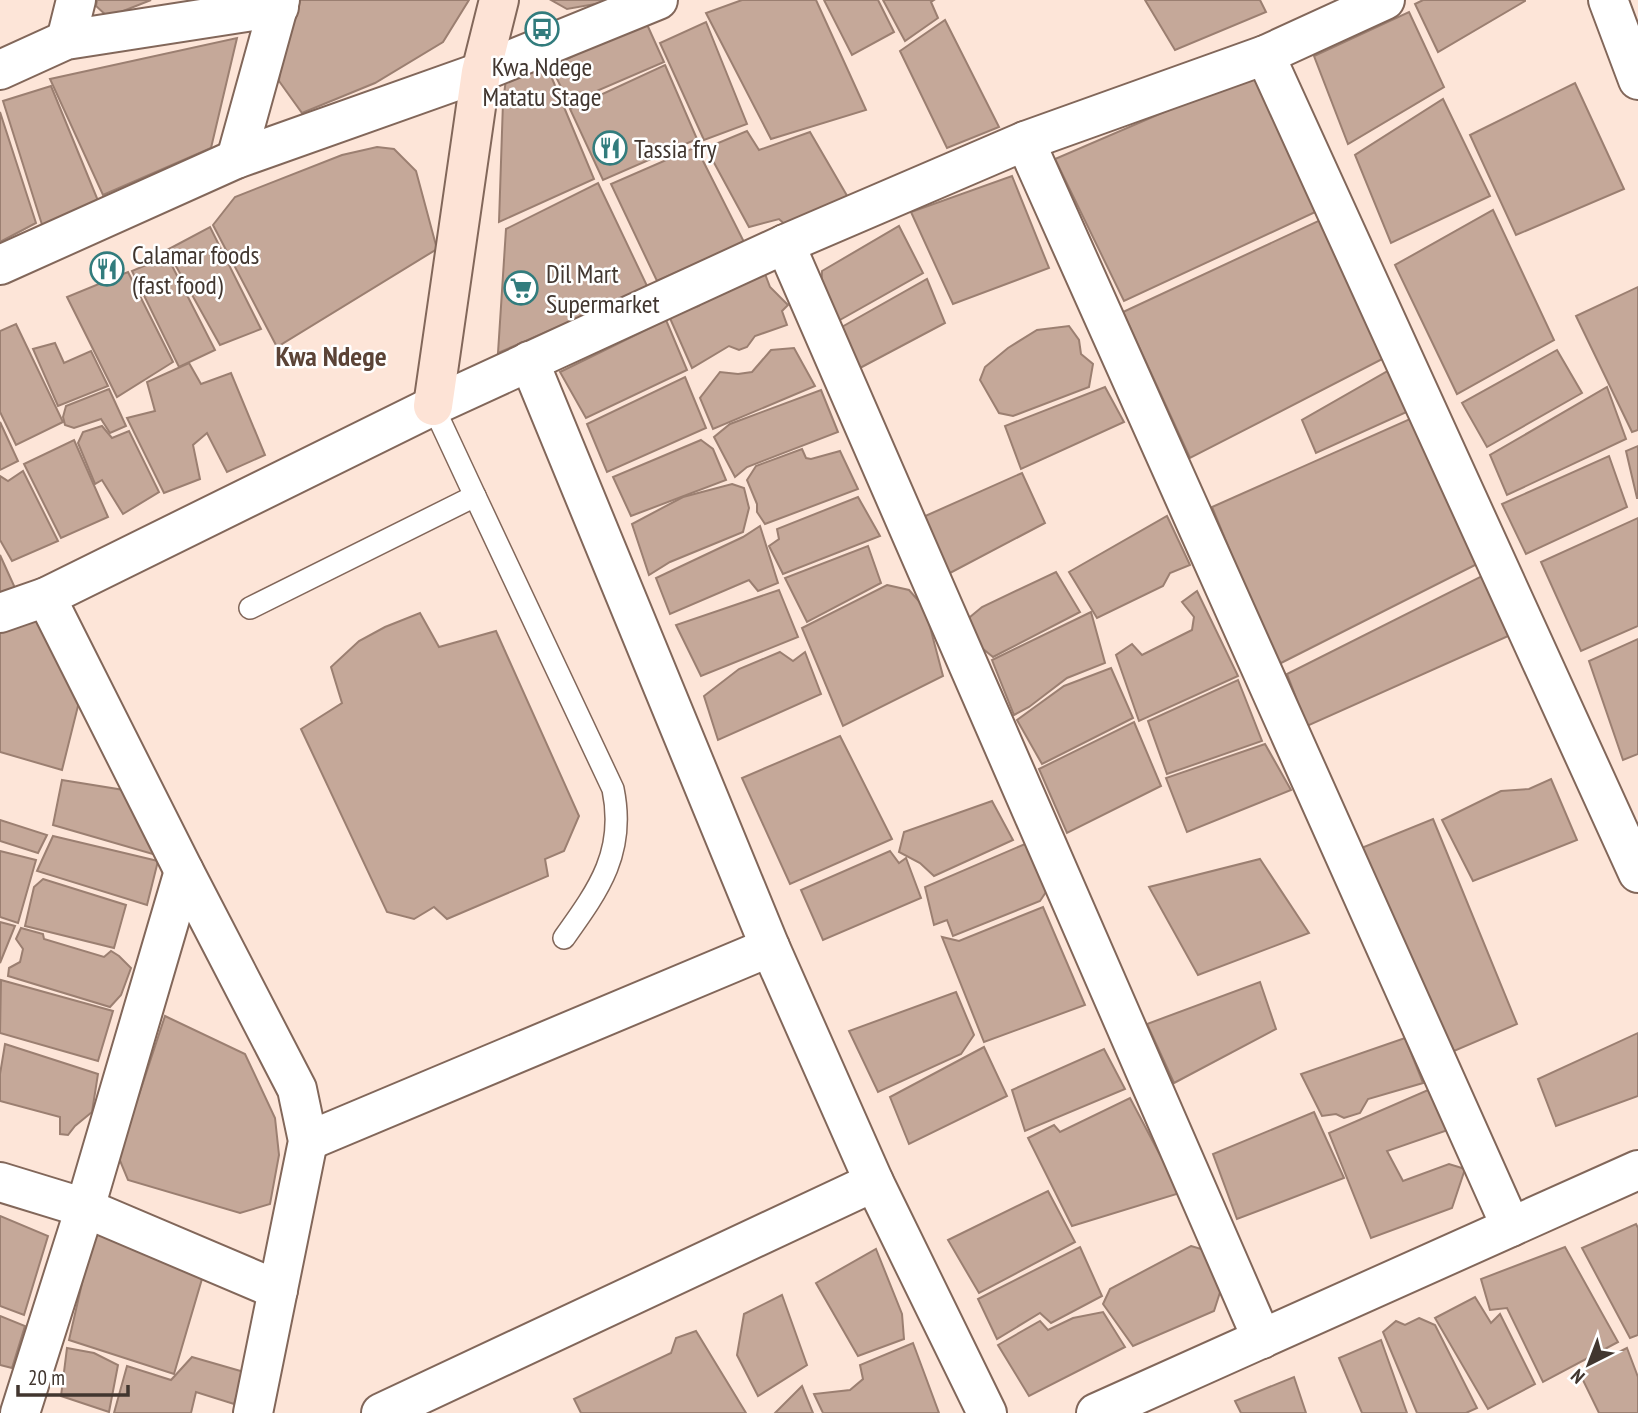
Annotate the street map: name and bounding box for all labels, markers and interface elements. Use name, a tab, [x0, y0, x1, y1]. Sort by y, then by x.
bus stop icon: Kwa Ndege Matatu Stage	[523, 10, 561, 48]
place label: Kwa Ndege Matatu Stage	[482, 50, 602, 113]
restaurant icon: Tassia fry	[591, 129, 629, 167]
place label: Tassia fry	[634, 132, 717, 165]
place label: Calamar foods (fast food)	[132, 238, 259, 301]
restaurant icon: Calamar foods (fast food)	[88, 250, 126, 288]
place label: Dil Mart Supermarket	[546, 257, 660, 320]
supermarket icon: Dil Mart Supermarket	[502, 269, 540, 307]
district label: Kwa Ndege	[275, 337, 387, 374]
north arrow	[1554, 1329, 1624, 1399]
scale bar	[18, 1354, 128, 1398]
text: 20 m	[28, 1364, 65, 1391]
text: N	[1566, 1364, 1589, 1389]

